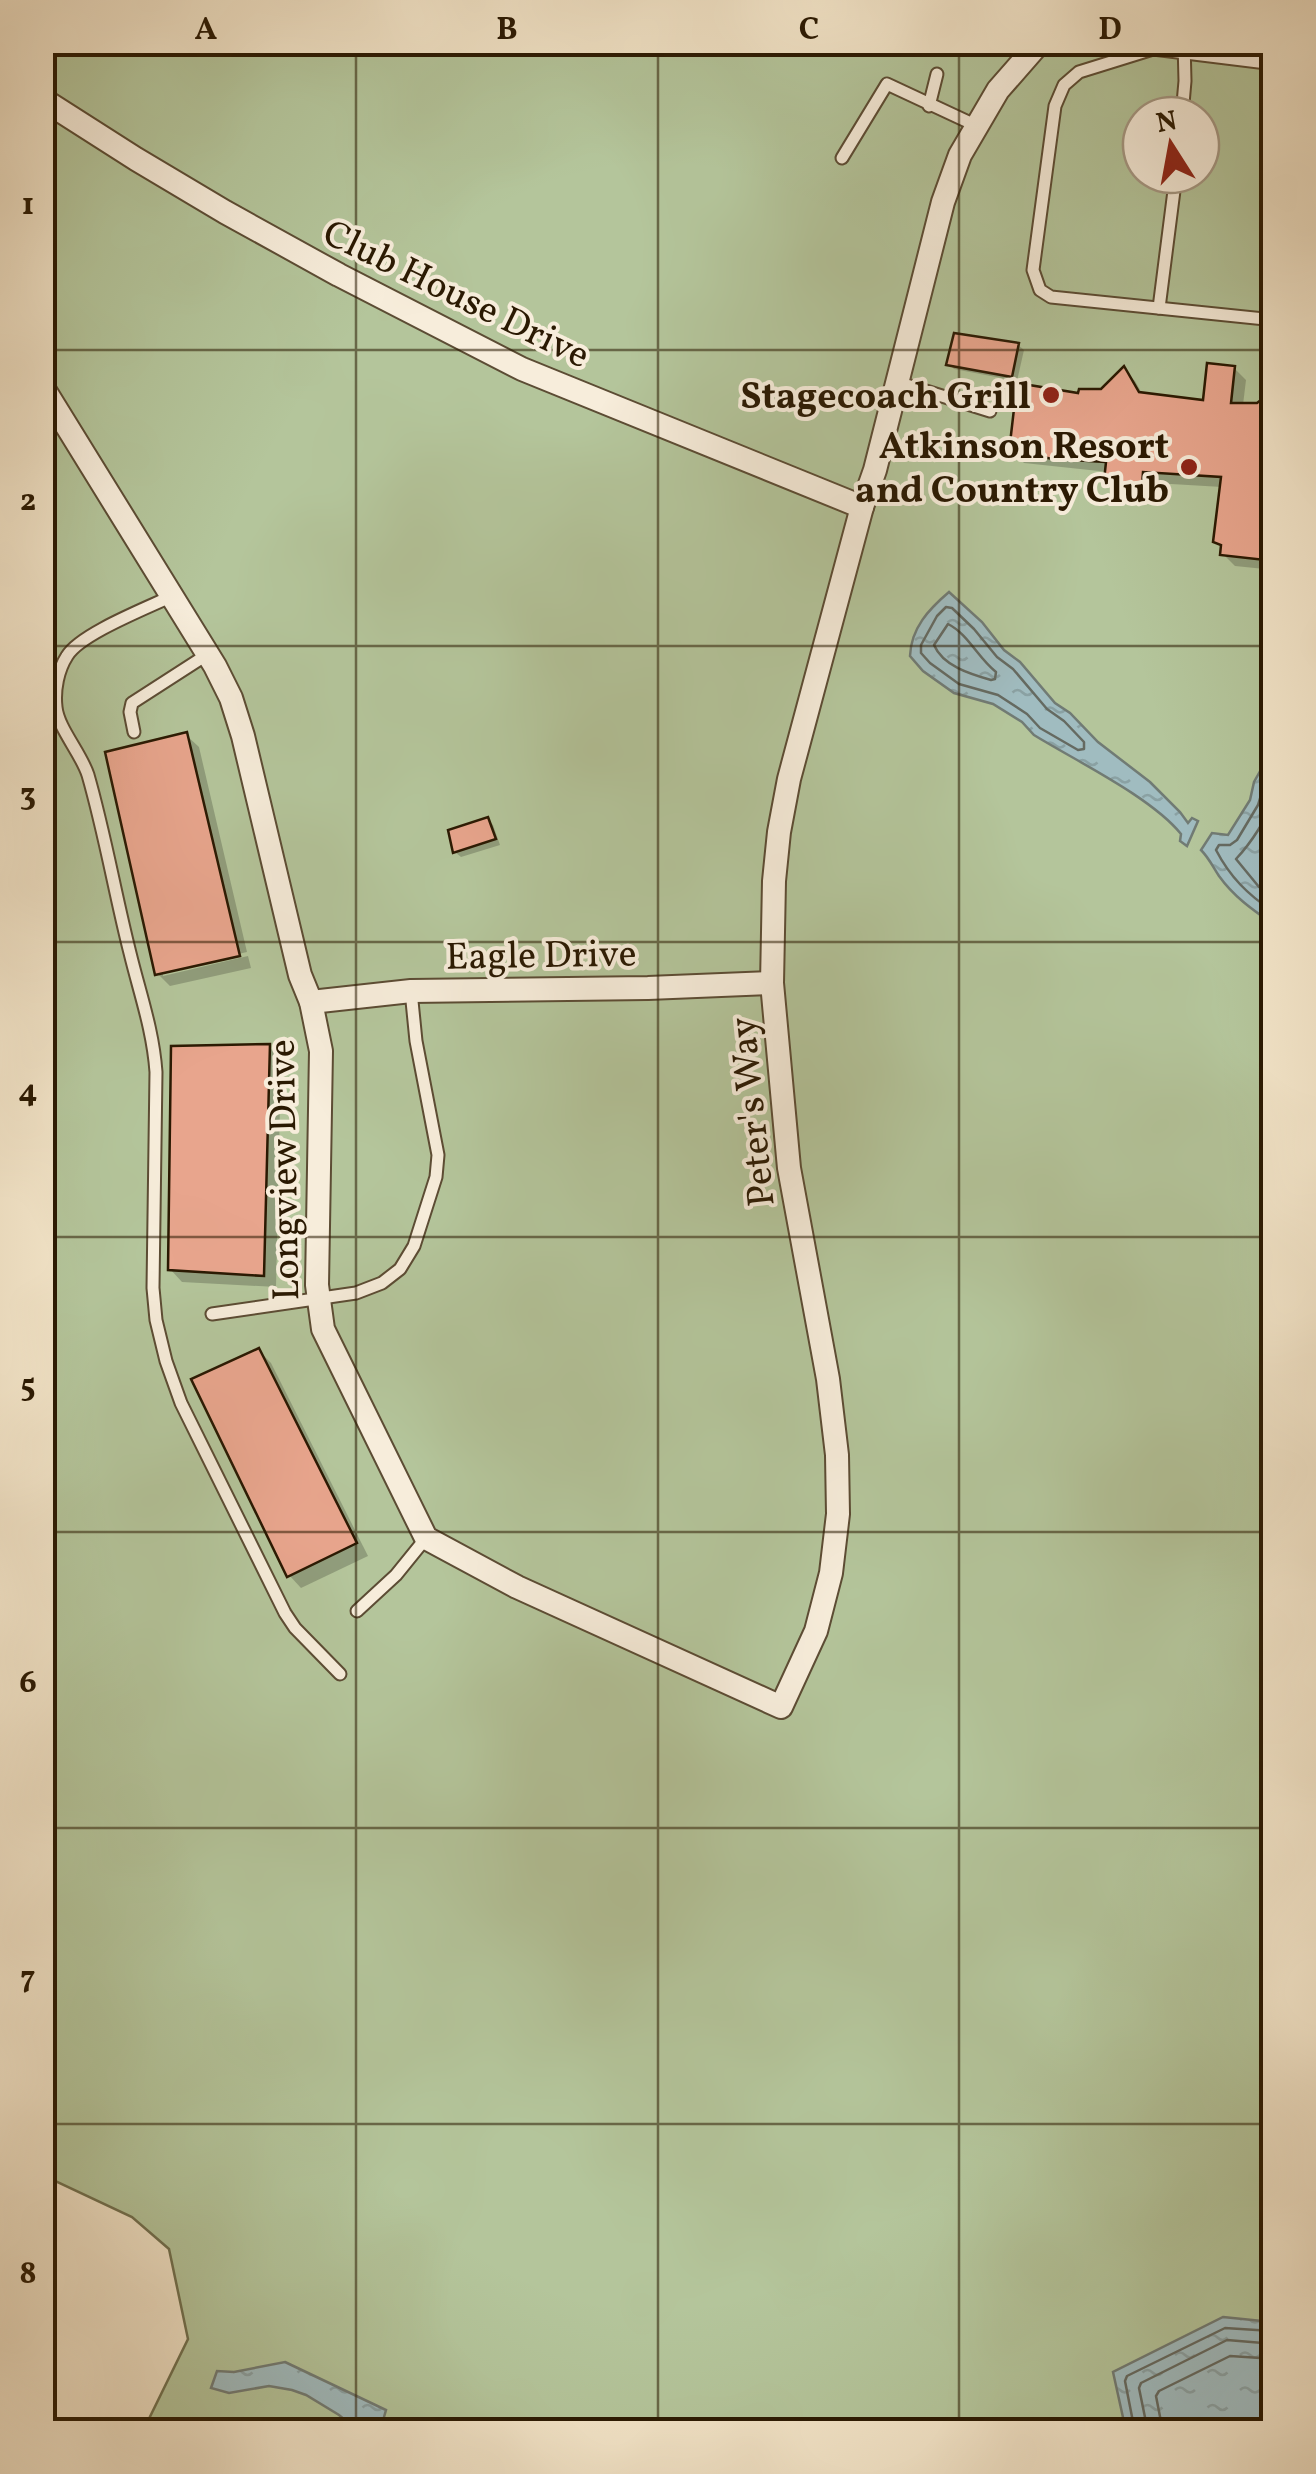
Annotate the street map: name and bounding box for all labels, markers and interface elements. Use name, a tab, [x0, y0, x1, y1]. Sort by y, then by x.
text: A	[195, 9, 218, 53]
text: B	[496, 9, 518, 53]
text: C	[799, 9, 819, 53]
text: D	[1098, 9, 1122, 53]
north arrow	[1121, 95, 1221, 195]
text: N	[1153, 102, 1180, 144]
text: 1	[22, 184, 34, 228]
street label: Club House Drive	[313, 209, 598, 384]
place label: Stagecoach Grill	[740, 372, 1031, 425]
marker: Stagecoach Grill	[1040, 384, 1062, 406]
place label: Atkinson Resort and Country Club	[855, 422, 1169, 519]
marker: Atkinson Resort and Country Club	[1178, 456, 1200, 478]
text: 2	[20, 480, 36, 524]
text: 3	[20, 775, 36, 819]
street label: Eagle Drive	[445, 929, 637, 986]
street label: Peter's Way	[718, 1014, 791, 1209]
street label: Longview Drive	[258, 1039, 315, 1301]
text: 4	[18, 1071, 38, 1115]
text: 5	[20, 1366, 36, 1410]
text: 6	[19, 1662, 37, 1706]
text: 7	[20, 1957, 36, 2001]
text: 8	[19, 2253, 37, 2297]

